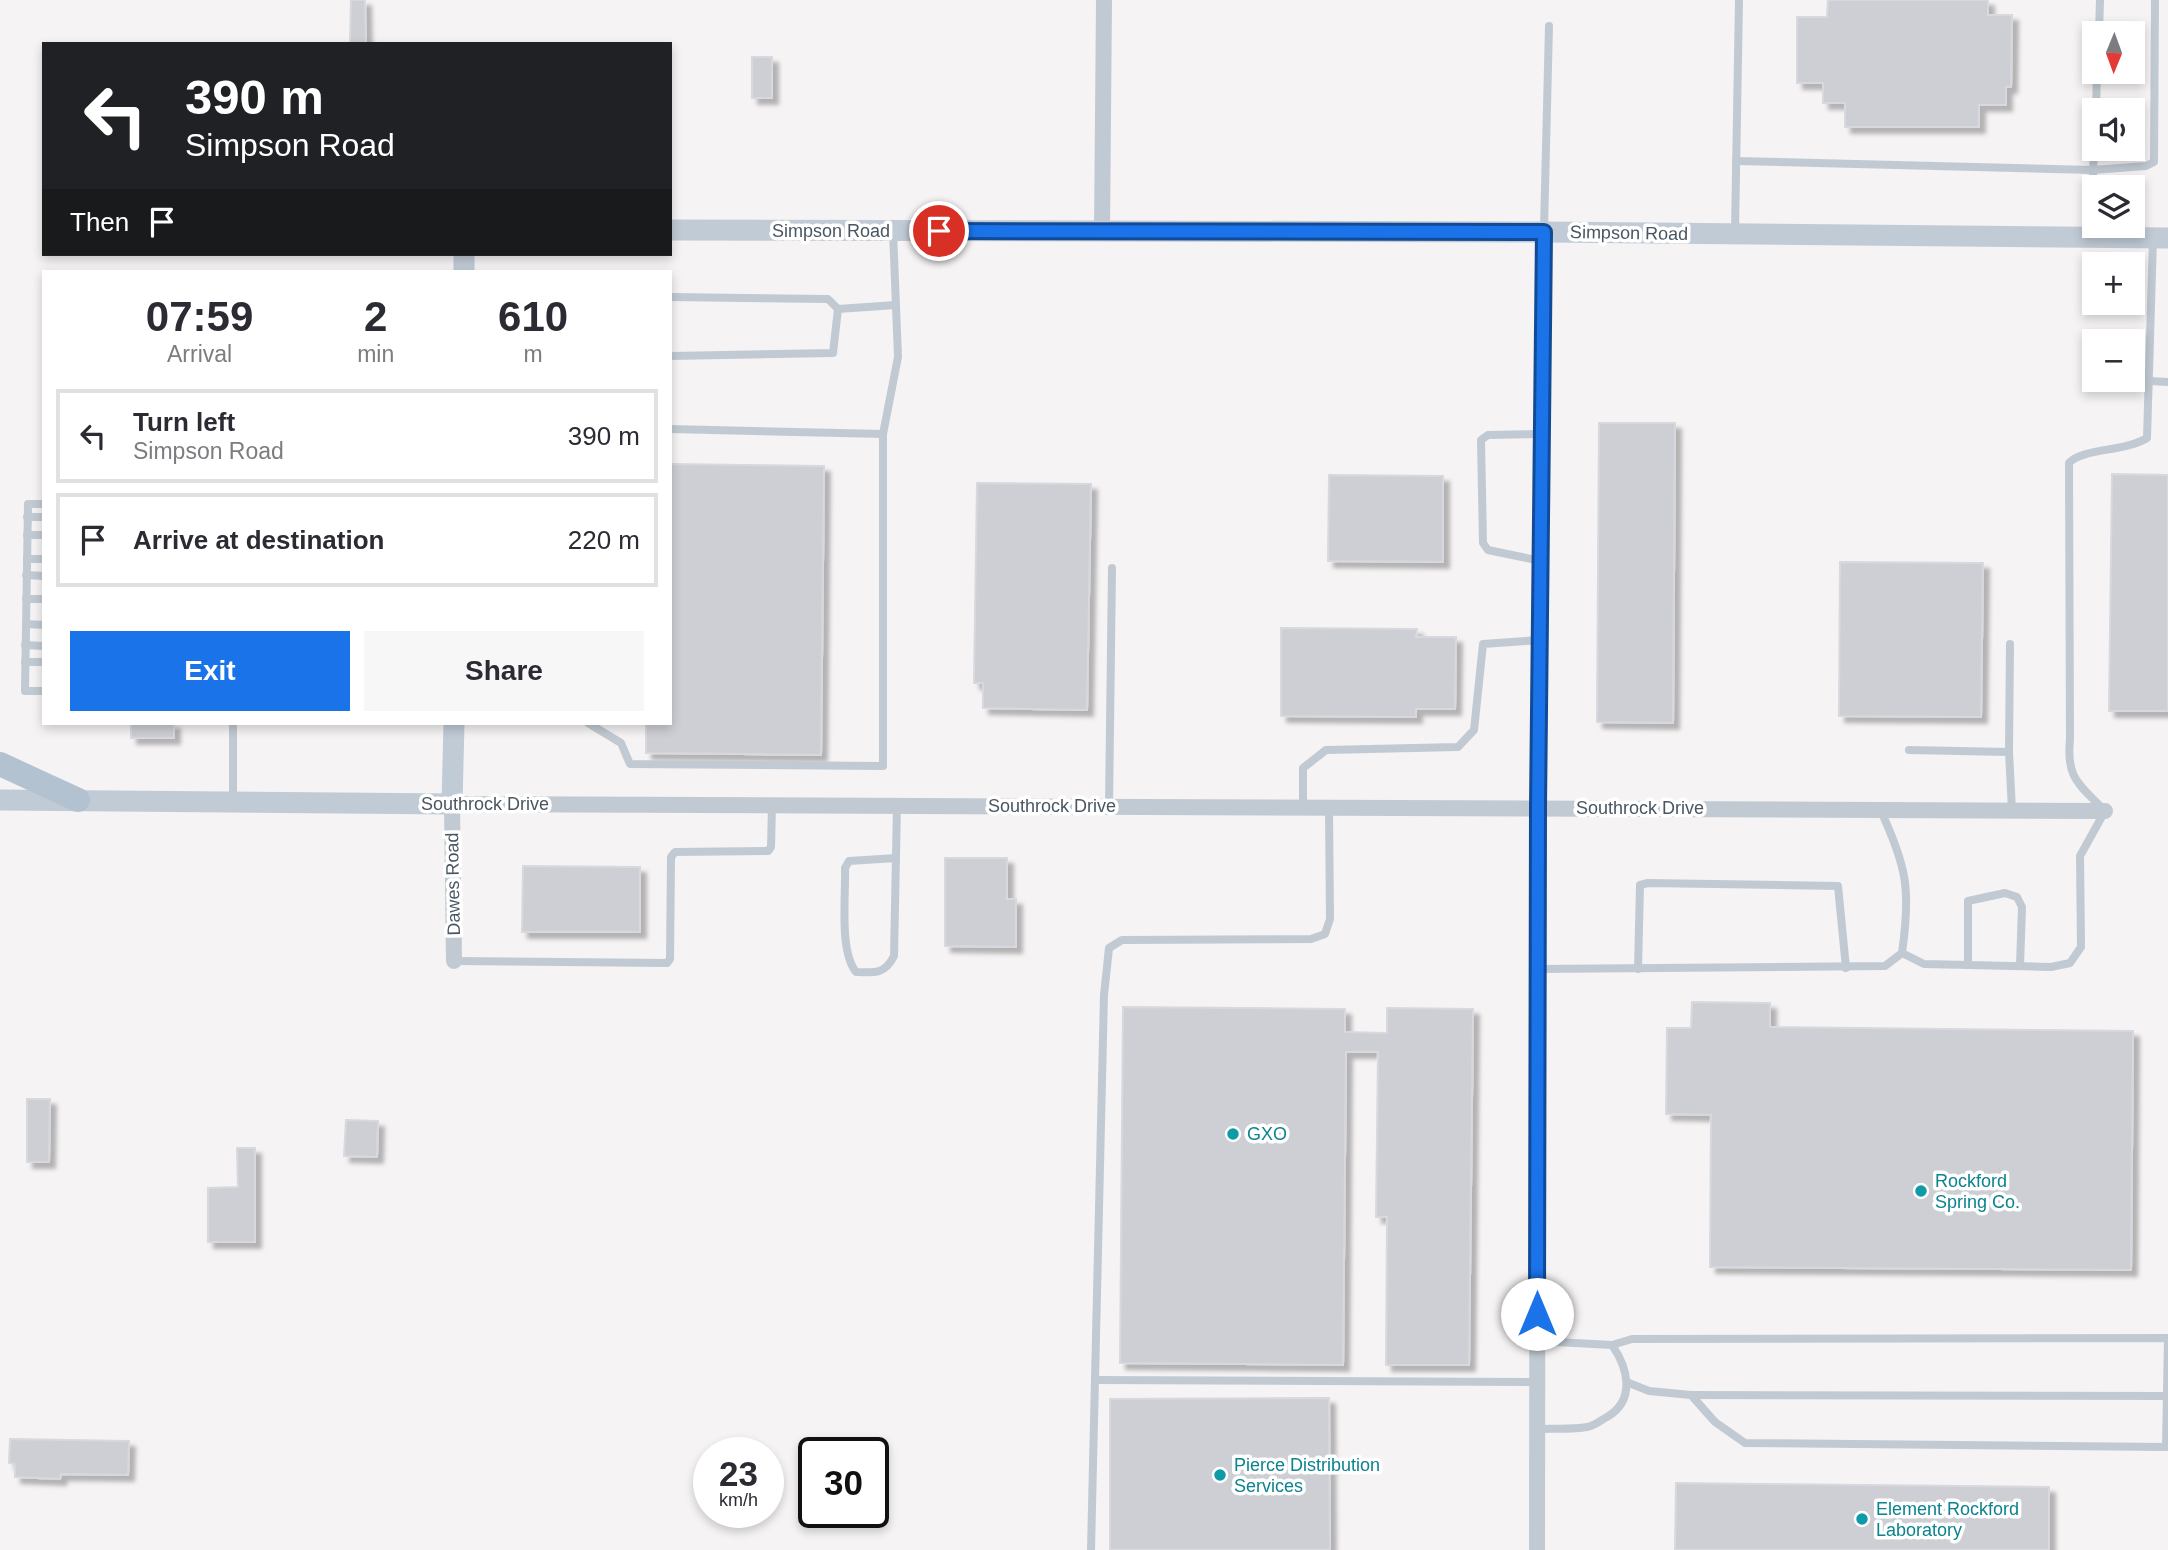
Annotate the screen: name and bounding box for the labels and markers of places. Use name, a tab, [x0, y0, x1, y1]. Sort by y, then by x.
pin	[909, 201, 969, 261]
place label: GXO	[1247, 1124, 1287, 1144]
marker: GXO	[1225, 1126, 1241, 1142]
place label: Rockford Spring Co.	[1935, 1171, 2020, 1212]
marker: Rockford Spring Co.	[1913, 1183, 1929, 1199]
place label: Pierce Distribution Services	[1234, 1455, 1380, 1496]
marker: Pierce Distribution Services	[1212, 1467, 1228, 1483]
place label: Element Rockford Laboratory	[1876, 1499, 2019, 1540]
marker: Element Rockford Laboratory	[1854, 1511, 1870, 1527]

